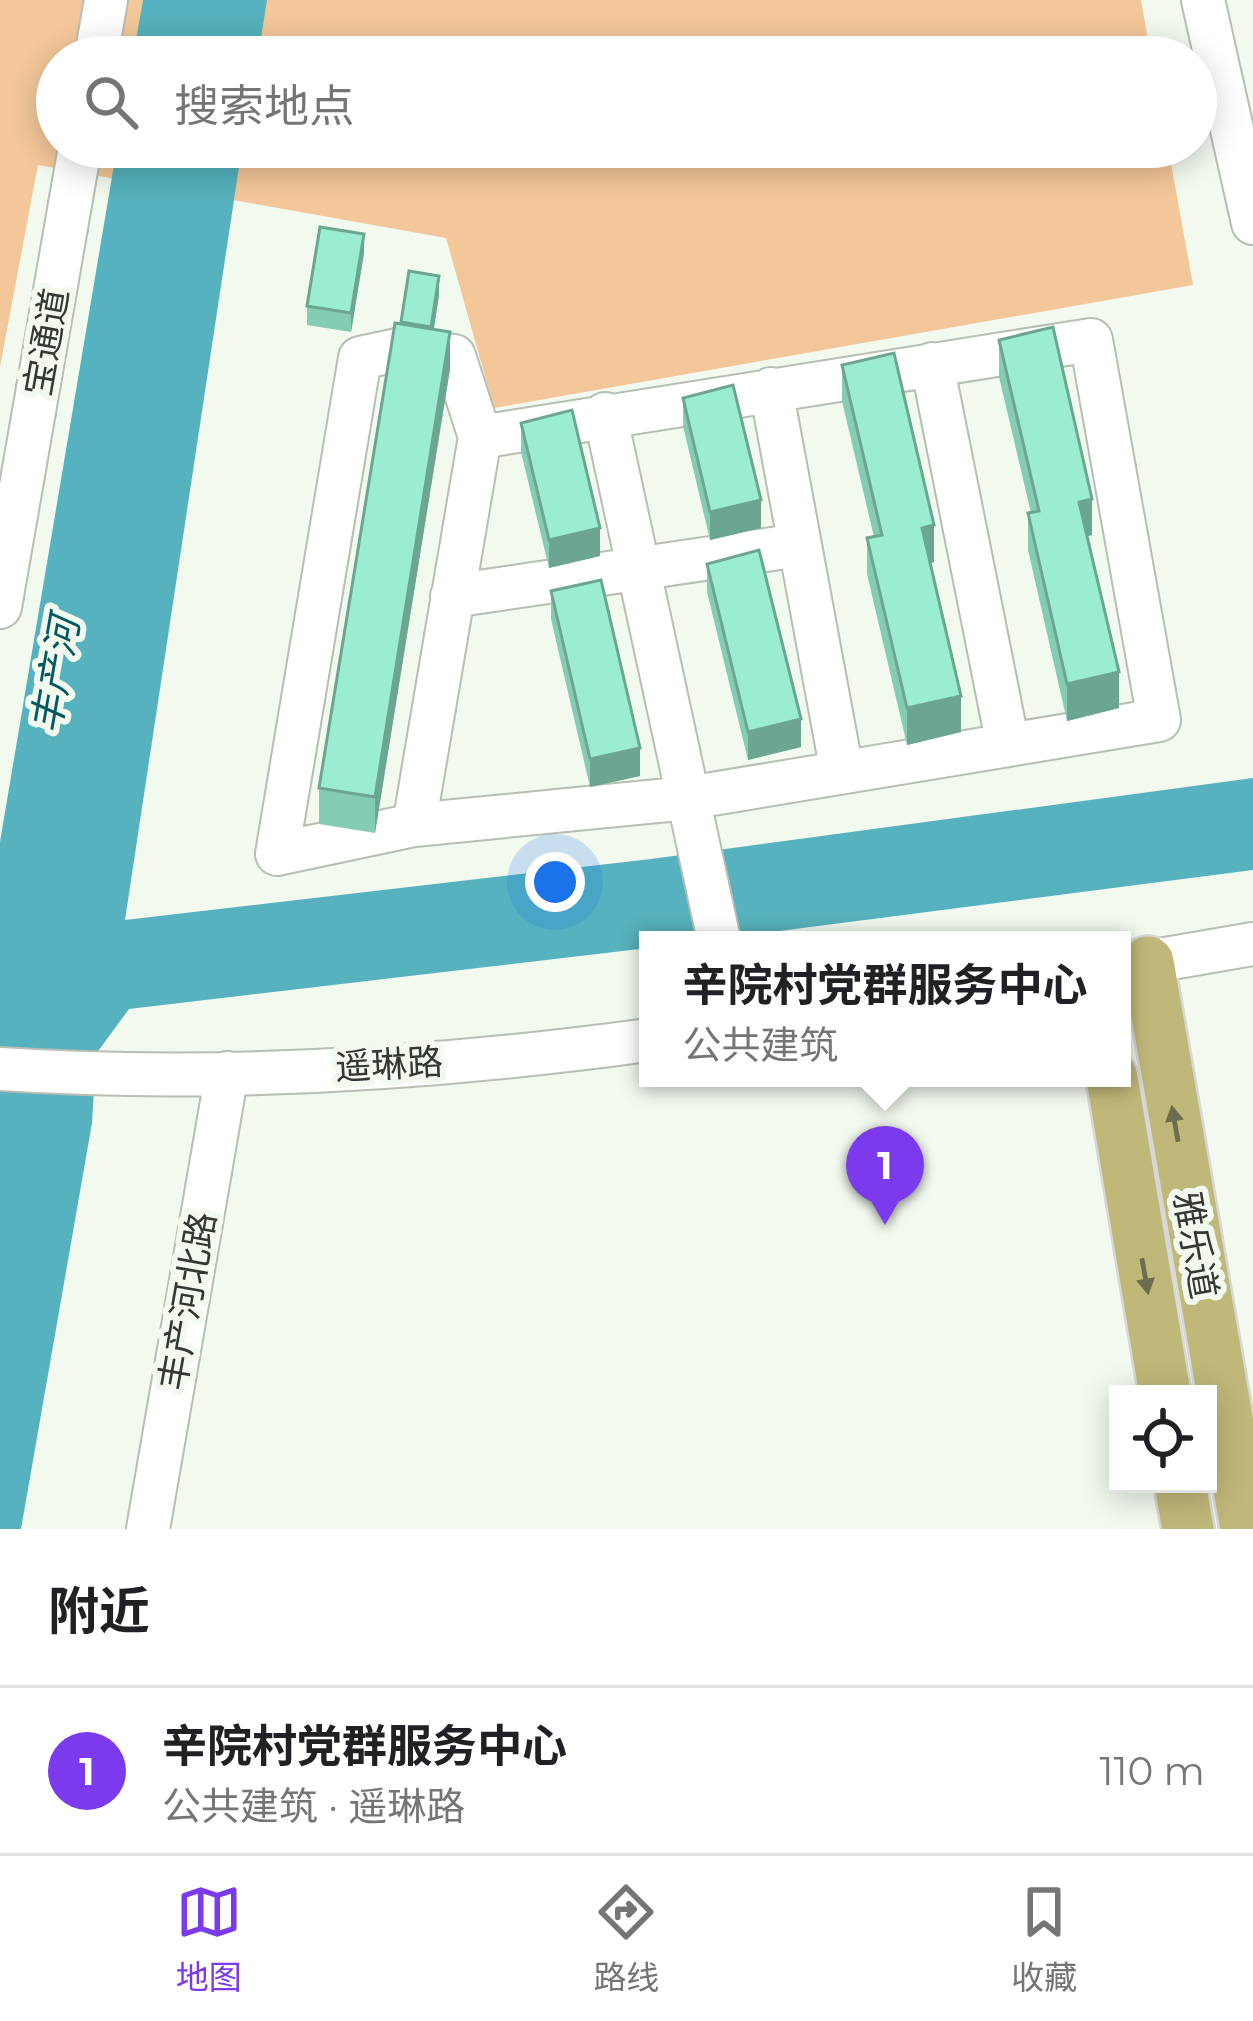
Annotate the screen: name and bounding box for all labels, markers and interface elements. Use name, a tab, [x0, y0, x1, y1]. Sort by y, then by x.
search box	[36, 36, 1217, 168]
icon: search	[78, 69, 144, 135]
text: 搜索地点	[174, 78, 354, 133]
street label: 宝通道	[15, 285, 77, 399]
water label: 丰产河	[21, 606, 90, 737]
your location	[525, 852, 585, 912]
popup	[639, 931, 1131, 1087]
text: 辛院村党群服务中心	[682, 957, 1088, 1012]
text: 公共建筑	[682, 1021, 839, 1069]
street label: 遥琳路	[334, 1039, 444, 1089]
one-way arrow	[1166, 1105, 1185, 1142]
pin: 1	[846, 1126, 924, 1225]
street label: 雅乐道	[1165, 1188, 1227, 1302]
street label: 丰产河北路	[150, 1209, 224, 1393]
one-way arrow	[1137, 1258, 1155, 1296]
map controls	[1109, 1385, 1217, 1493]
button: locate	[1109, 1385, 1217, 1493]
text: 附近	[48, 1580, 150, 1642]
text: 辛院村党群服务中心	[162, 1718, 567, 1773]
text: 1	[79, 1747, 95, 1795]
text: 110 m	[1099, 1747, 1205, 1795]
text: 公共建筑 · 遥琳路	[162, 1782, 465, 1830]
tab: 地图	[176, 1879, 242, 1999]
tab: 路线	[593, 1879, 659, 1999]
tab: 收藏	[1011, 1879, 1077, 1999]

